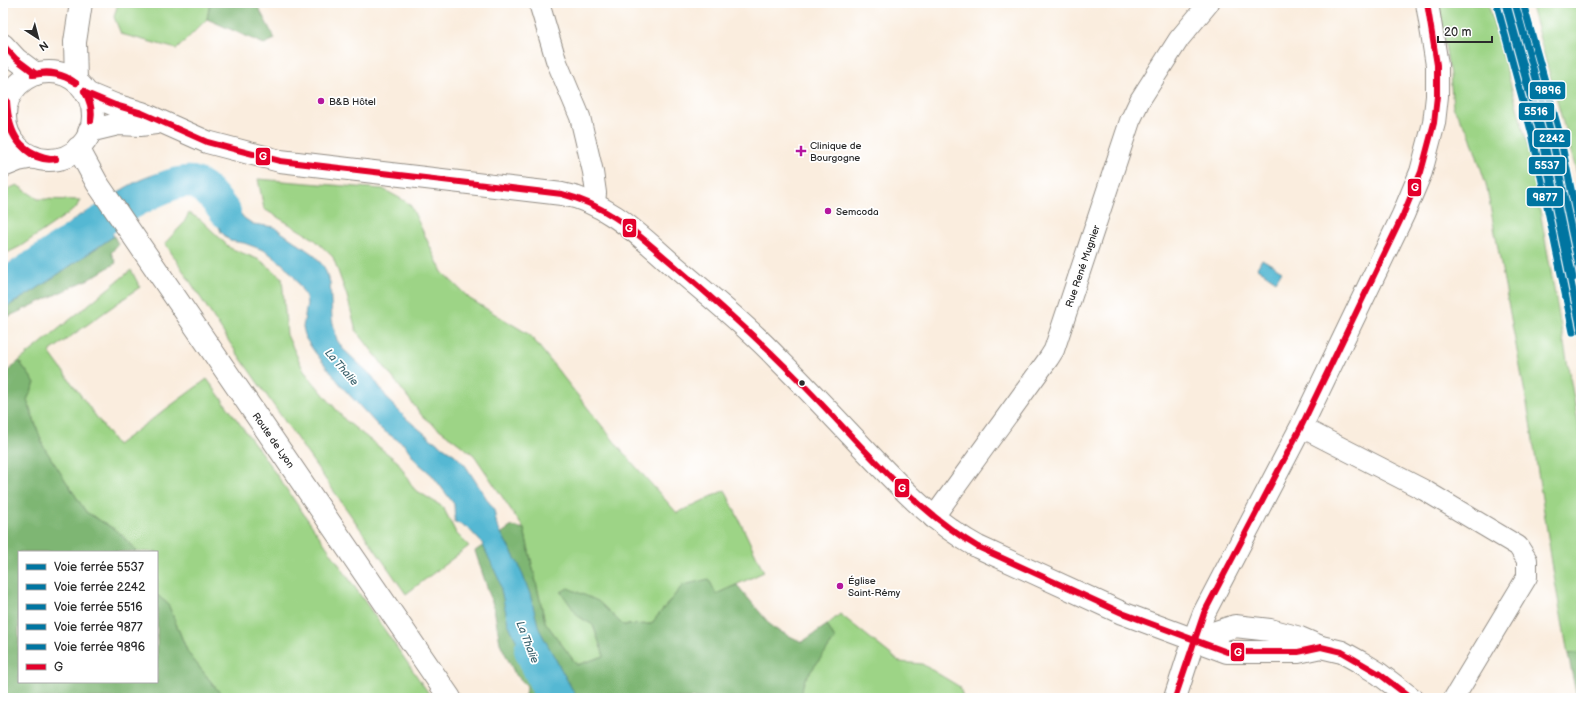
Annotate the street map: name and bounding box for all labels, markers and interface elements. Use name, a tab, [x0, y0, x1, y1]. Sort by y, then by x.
north arrow	[18, 18, 58, 58]
scale bar	[1438, 18, 1492, 44]
text: 20 m	[1444, 25, 1471, 40]
text: N	[36, 38, 51, 53]
line badge: 9896	[1529, 81, 1566, 100]
text: 9896	[1535, 84, 1561, 97]
marker: B&B Hôtel	[316, 96, 326, 106]
place label: B&B Hôtel	[329, 96, 376, 108]
line badge: 5516	[1518, 102, 1555, 121]
text: 5516	[1524, 105, 1548, 118]
line badge: 2242	[1533, 129, 1571, 148]
text: 2242	[1539, 132, 1565, 145]
place label: Clinique de Bourgogne	[810, 140, 861, 164]
marker: Clinique de Bourgogne	[795, 145, 807, 157]
line badge: G	[255, 147, 271, 166]
text: G	[259, 150, 267, 163]
line badge: 5537	[1528, 156, 1566, 175]
text: 5537	[1534, 159, 1560, 172]
line badge: G	[1407, 178, 1422, 197]
text: G	[1411, 181, 1419, 194]
line badge: 9877	[1526, 187, 1564, 207]
text: 9877	[1532, 191, 1558, 204]
marker: Semcoda	[823, 206, 833, 216]
place label: Semcoda	[836, 206, 879, 218]
line badge: G	[622, 218, 637, 238]
text: G	[625, 222, 633, 235]
street label: Rue René Mugnier	[1063, 223, 1103, 309]
water label: La Thalie	[322, 346, 361, 389]
unlabelled marker	[797, 378, 807, 388]
street label: Route de Lyon	[250, 411, 297, 471]
line badge: G	[894, 478, 910, 498]
text: G	[898, 482, 906, 495]
legend	[18, 551, 158, 683]
text: Voie ferrée 5537	[54, 560, 144, 575]
place label: Église Saint-Rémy	[848, 575, 901, 599]
text: Voie ferrée 2242	[54, 580, 145, 595]
marker: Église Saint-Rémy	[835, 581, 845, 591]
text: Voie ferrée 5516	[54, 600, 143, 615]
water label: La Thalie	[514, 619, 542, 666]
text: Voie ferrée 9877	[54, 620, 143, 635]
text: Voie ferrée 9896	[54, 640, 145, 655]
line badge: G	[1230, 642, 1245, 662]
text: G	[1234, 646, 1242, 659]
text: G	[54, 660, 63, 675]

